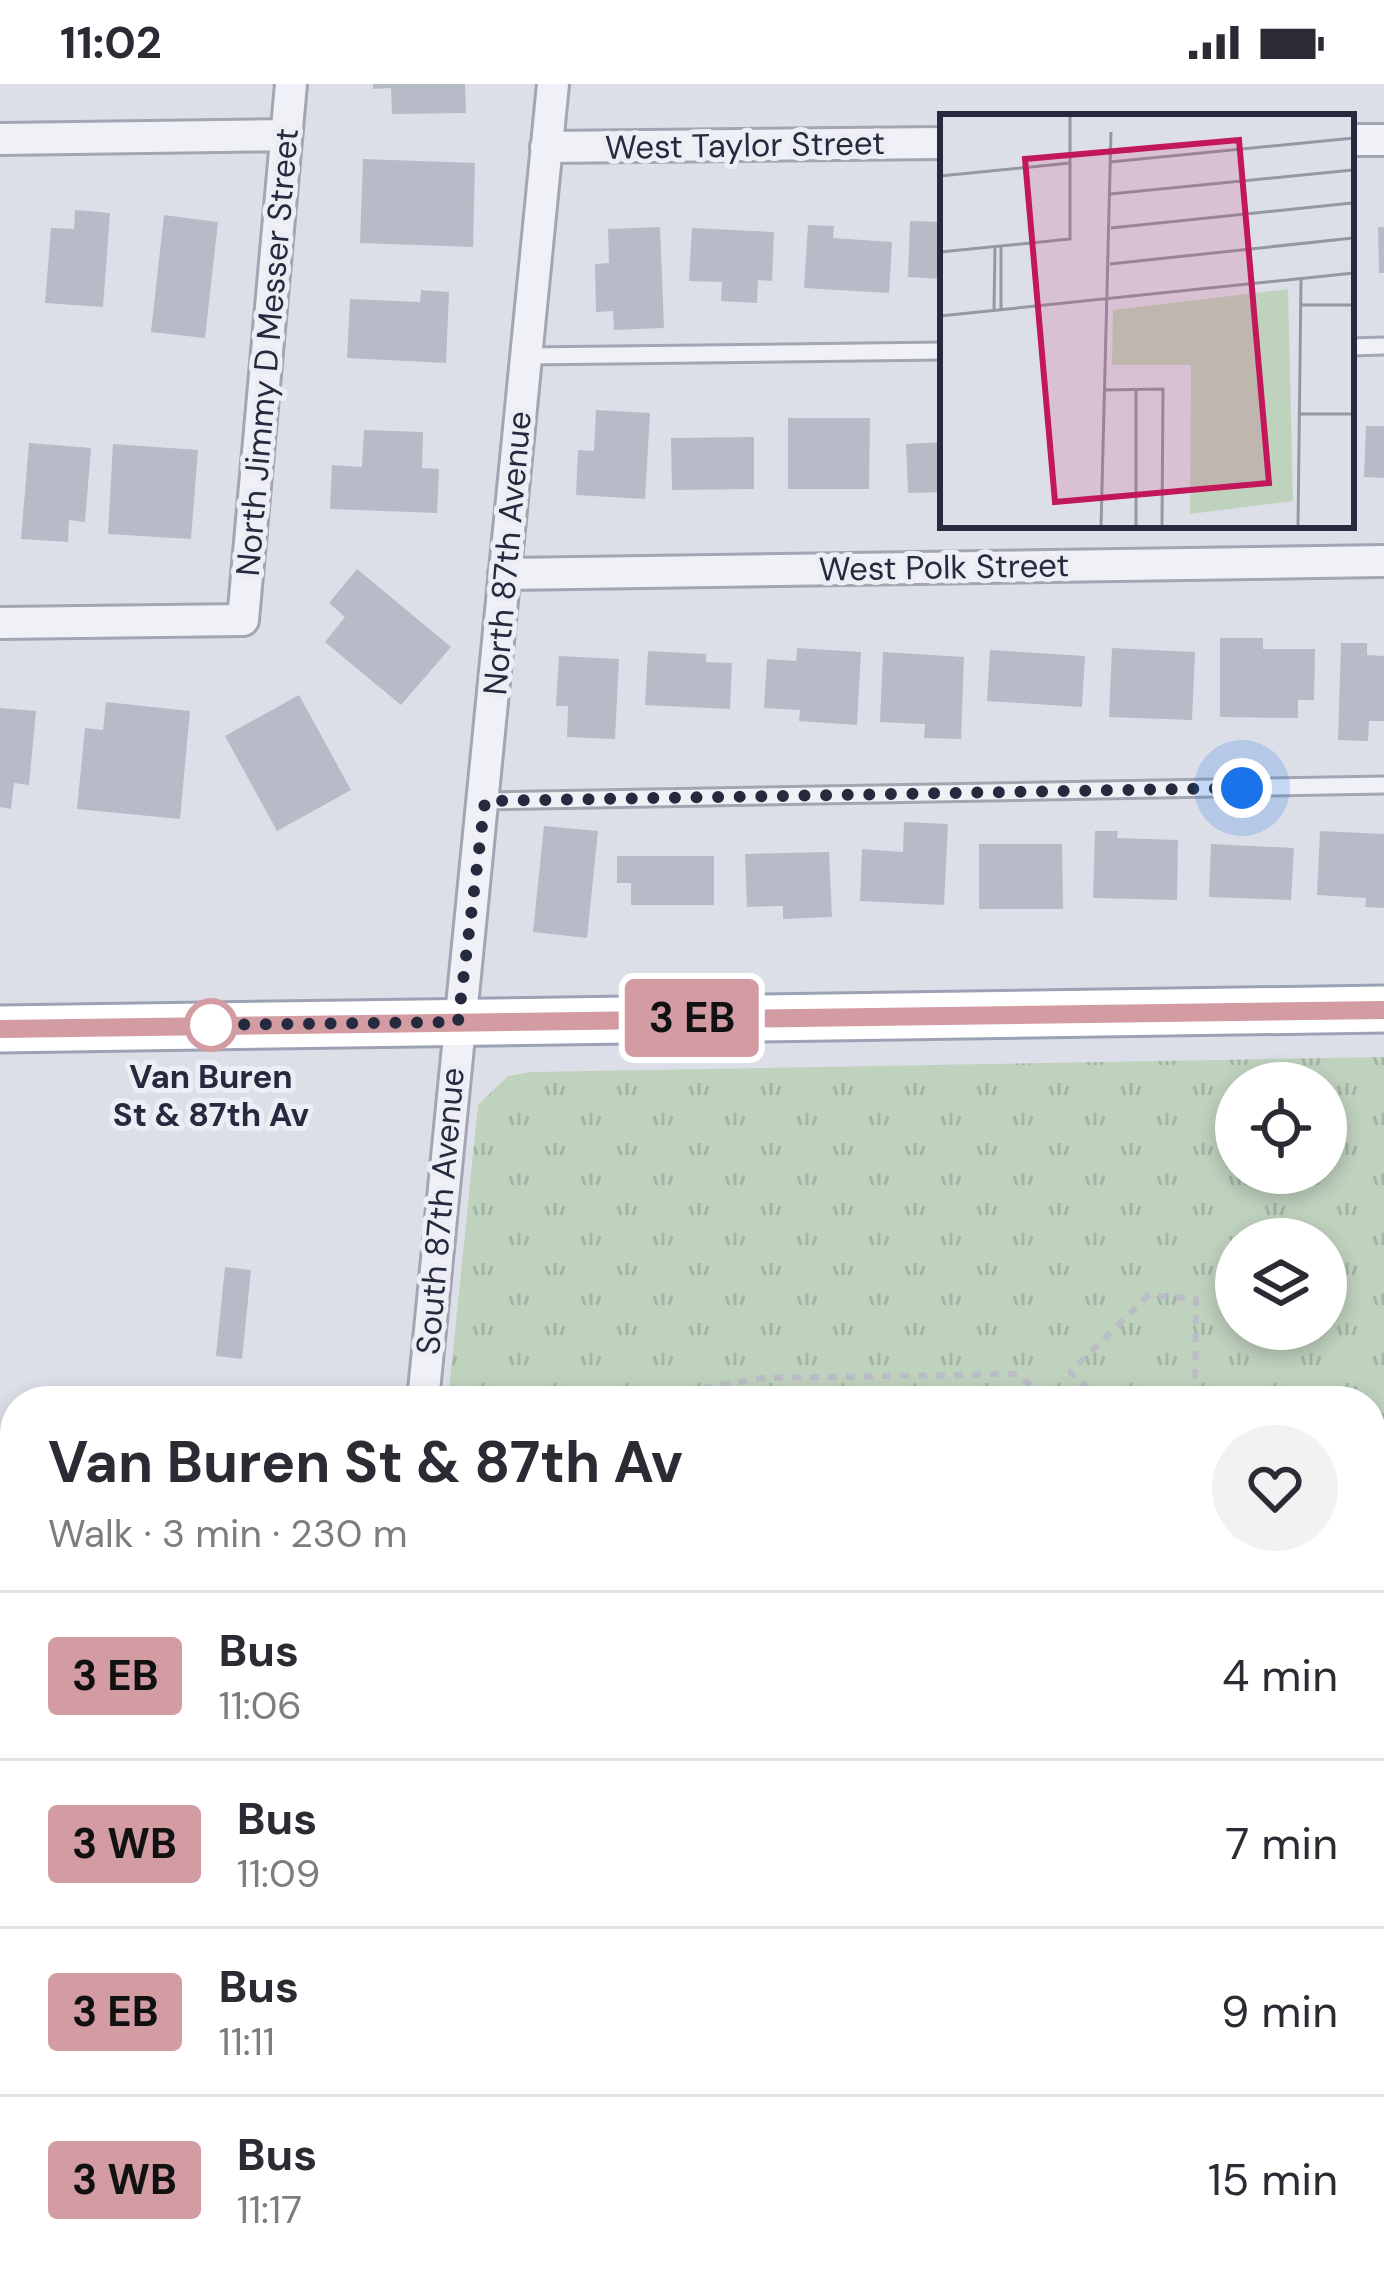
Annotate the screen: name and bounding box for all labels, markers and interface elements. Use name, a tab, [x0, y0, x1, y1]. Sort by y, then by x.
text: 11:02	[60, 13, 162, 72]
inset map	[940, 114, 1354, 528]
street label: West Taylor Street	[605, 121, 885, 169]
street label: North Jimmy D Messer Street	[226, 126, 308, 578]
street label: North 87th Avenue	[473, 409, 541, 697]
street label: West Polk Street	[818, 543, 1070, 591]
your location	[1212, 758, 1272, 818]
line badge: 3 EB	[608, 979, 776, 1057]
text: 3 EB	[649, 990, 735, 1045]
marker: Van Buren St & 87th Av	[186, 1000, 236, 1050]
place label: Van Buren St & 87th Av	[113, 1055, 310, 1136]
map controls	[1215, 1062, 1347, 1350]
button: locate	[1215, 1062, 1347, 1194]
street label: South 87th Avenue	[406, 1066, 474, 1356]
button: layers	[1215, 1218, 1347, 1350]
text: Van Buren St & 87th Av	[48, 1425, 683, 1500]
button: heart	[1212, 1425, 1338, 1551]
text: Walk · 3 min · 230 m	[48, 1508, 408, 1559]
text: Bus	[218, 1621, 299, 1680]
text: 4 min	[1222, 1646, 1338, 1705]
text: 3 EB	[72, 1648, 158, 1703]
text: 11:06	[218, 1680, 302, 1731]
text: Bus	[237, 1789, 317, 1848]
text: 7 min	[1225, 1814, 1338, 1873]
text: 3 WB	[72, 1816, 177, 1871]
text: 11:09	[237, 1848, 320, 1899]
text: Bus	[218, 1957, 299, 2016]
text: 9 min	[1221, 1982, 1338, 2041]
text: 3 EB	[72, 1984, 158, 2039]
text: 11:11	[218, 2016, 275, 2067]
text: Bus	[237, 2125, 317, 2184]
text: 15 min	[1208, 2150, 1338, 2209]
text: 3 WB	[72, 2152, 177, 2207]
text: 11:17	[237, 2184, 302, 2235]

